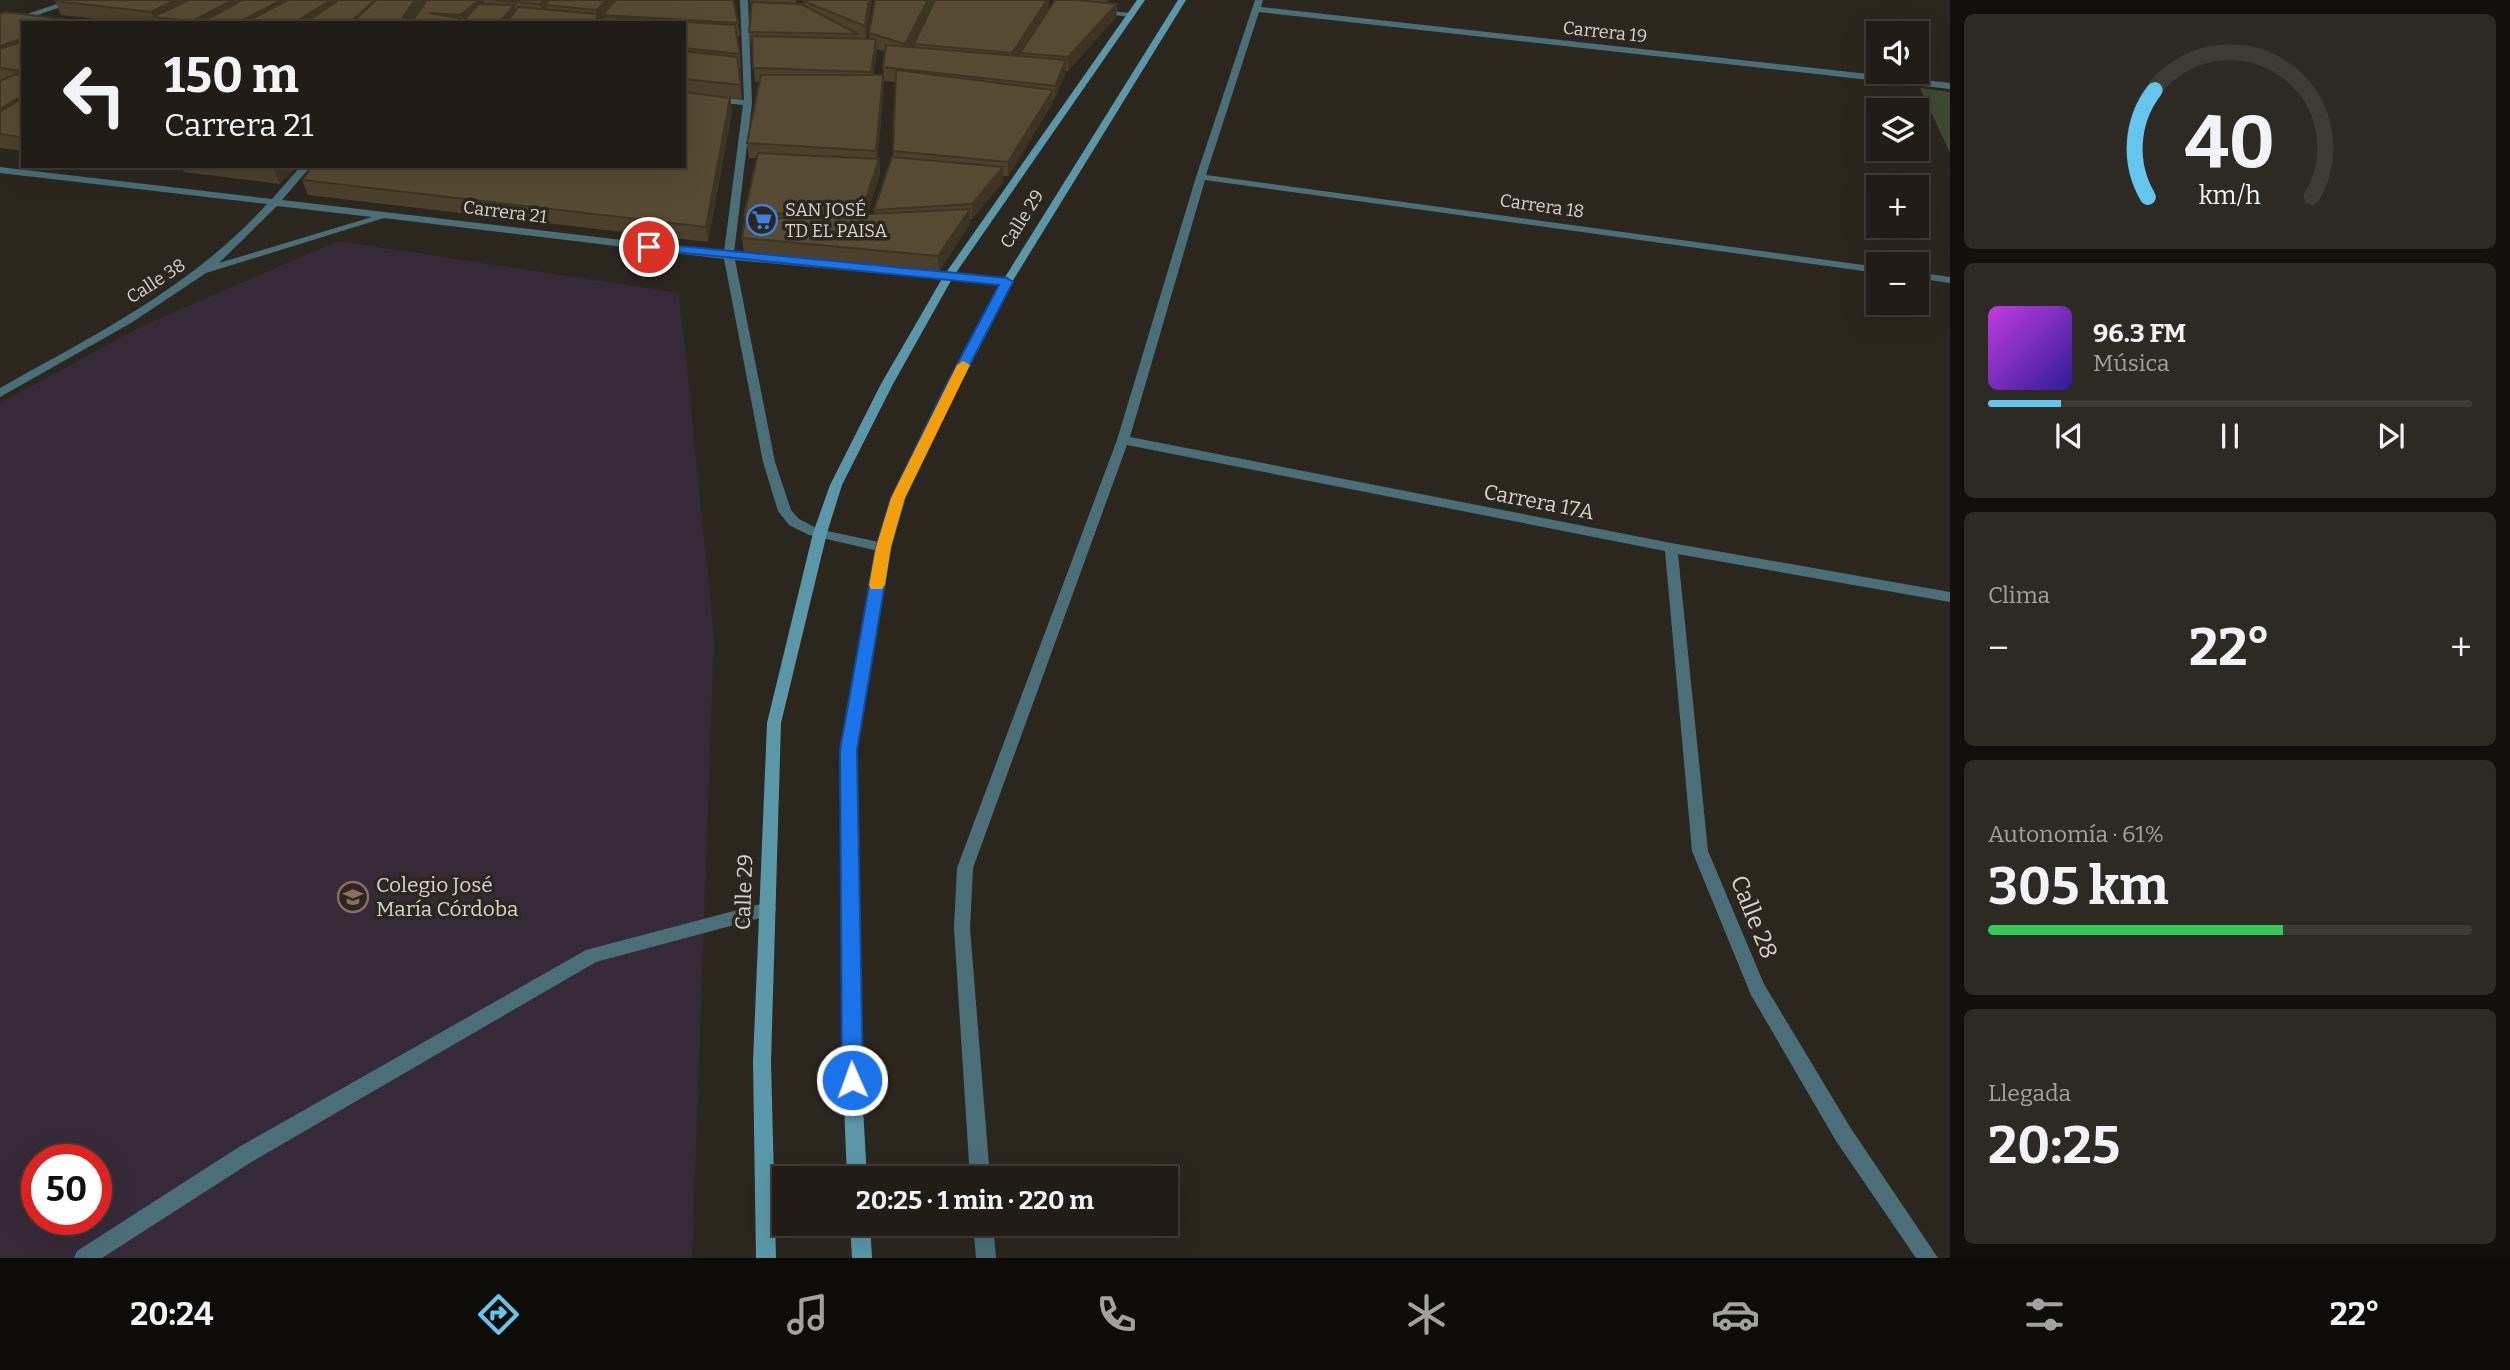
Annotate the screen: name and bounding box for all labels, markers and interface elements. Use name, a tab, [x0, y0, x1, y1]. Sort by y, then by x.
street label: Carrera 19	[1562, 17, 1648, 47]
map controls	[1866, 21, 1929, 315]
button: sound	[1866, 21, 1929, 84]
text: 150 m	[164, 46, 299, 105]
icon: left	[49, 49, 140, 140]
button: layers	[1866, 98, 1929, 161]
text: 40	[2185, 100, 2275, 187]
text: Carrera 21	[164, 106, 314, 144]
button: +	[1866, 175, 1929, 238]
text: km/h	[2199, 181, 2261, 211]
street label: Calle 29	[995, 186, 1049, 252]
street label: Carrera 18	[1498, 189, 1586, 223]
street label: Carrera 21	[462, 196, 549, 228]
place label: SAN JOSÉ TD EL PAISA	[785, 198, 888, 242]
supermarket icon: SAN JOSÉ TD EL PAISA	[745, 203, 779, 237]
pin	[619, 217, 679, 277]
icon: arrive	[630, 228, 668, 266]
button: −	[1866, 252, 1929, 315]
street label: Calle 38	[122, 254, 190, 308]
text: 96.3 FM	[2093, 318, 2186, 349]
text: Música	[2093, 349, 2170, 377]
icon: previous	[2050, 417, 2088, 455]
icon: pause	[2211, 417, 2249, 455]
icon: next	[2372, 417, 2410, 455]
street label: Carrera 17A	[1482, 479, 1597, 525]
text: Clima	[1988, 581, 2050, 609]
text: 22°	[2189, 616, 2270, 679]
text: −	[1988, 625, 2009, 671]
text: +	[2450, 625, 2472, 671]
text: Autonomía · 61%	[1988, 820, 2164, 848]
street label: Calle 29	[730, 854, 758, 930]
text: 305 km	[1988, 855, 2169, 918]
street label: Calle 28	[1725, 871, 1783, 963]
place label: Colegio José María Córdoba	[376, 872, 519, 922]
school or university icon: Colegio José María Córdoba	[336, 880, 370, 914]
position arrow	[815, 1043, 889, 1117]
text: Llegada	[1988, 1079, 2071, 1107]
text: 20:25	[1988, 1114, 2120, 1177]
speed limit sign: 50	[21, 1144, 112, 1235]
text: 20:25 · 1 min · 220 m	[856, 1185, 1094, 1216]
icon: directions	[474, 1290, 523, 1339]
icon: music	[783, 1290, 832, 1339]
icon: phone	[1092, 1290, 1141, 1339]
icon: climate	[1402, 1290, 1451, 1339]
icon: car	[1711, 1290, 1760, 1339]
icon: filters	[2020, 1290, 2069, 1339]
text: 20:24	[130, 1295, 213, 1333]
text: 22°	[2330, 1295, 2380, 1333]

